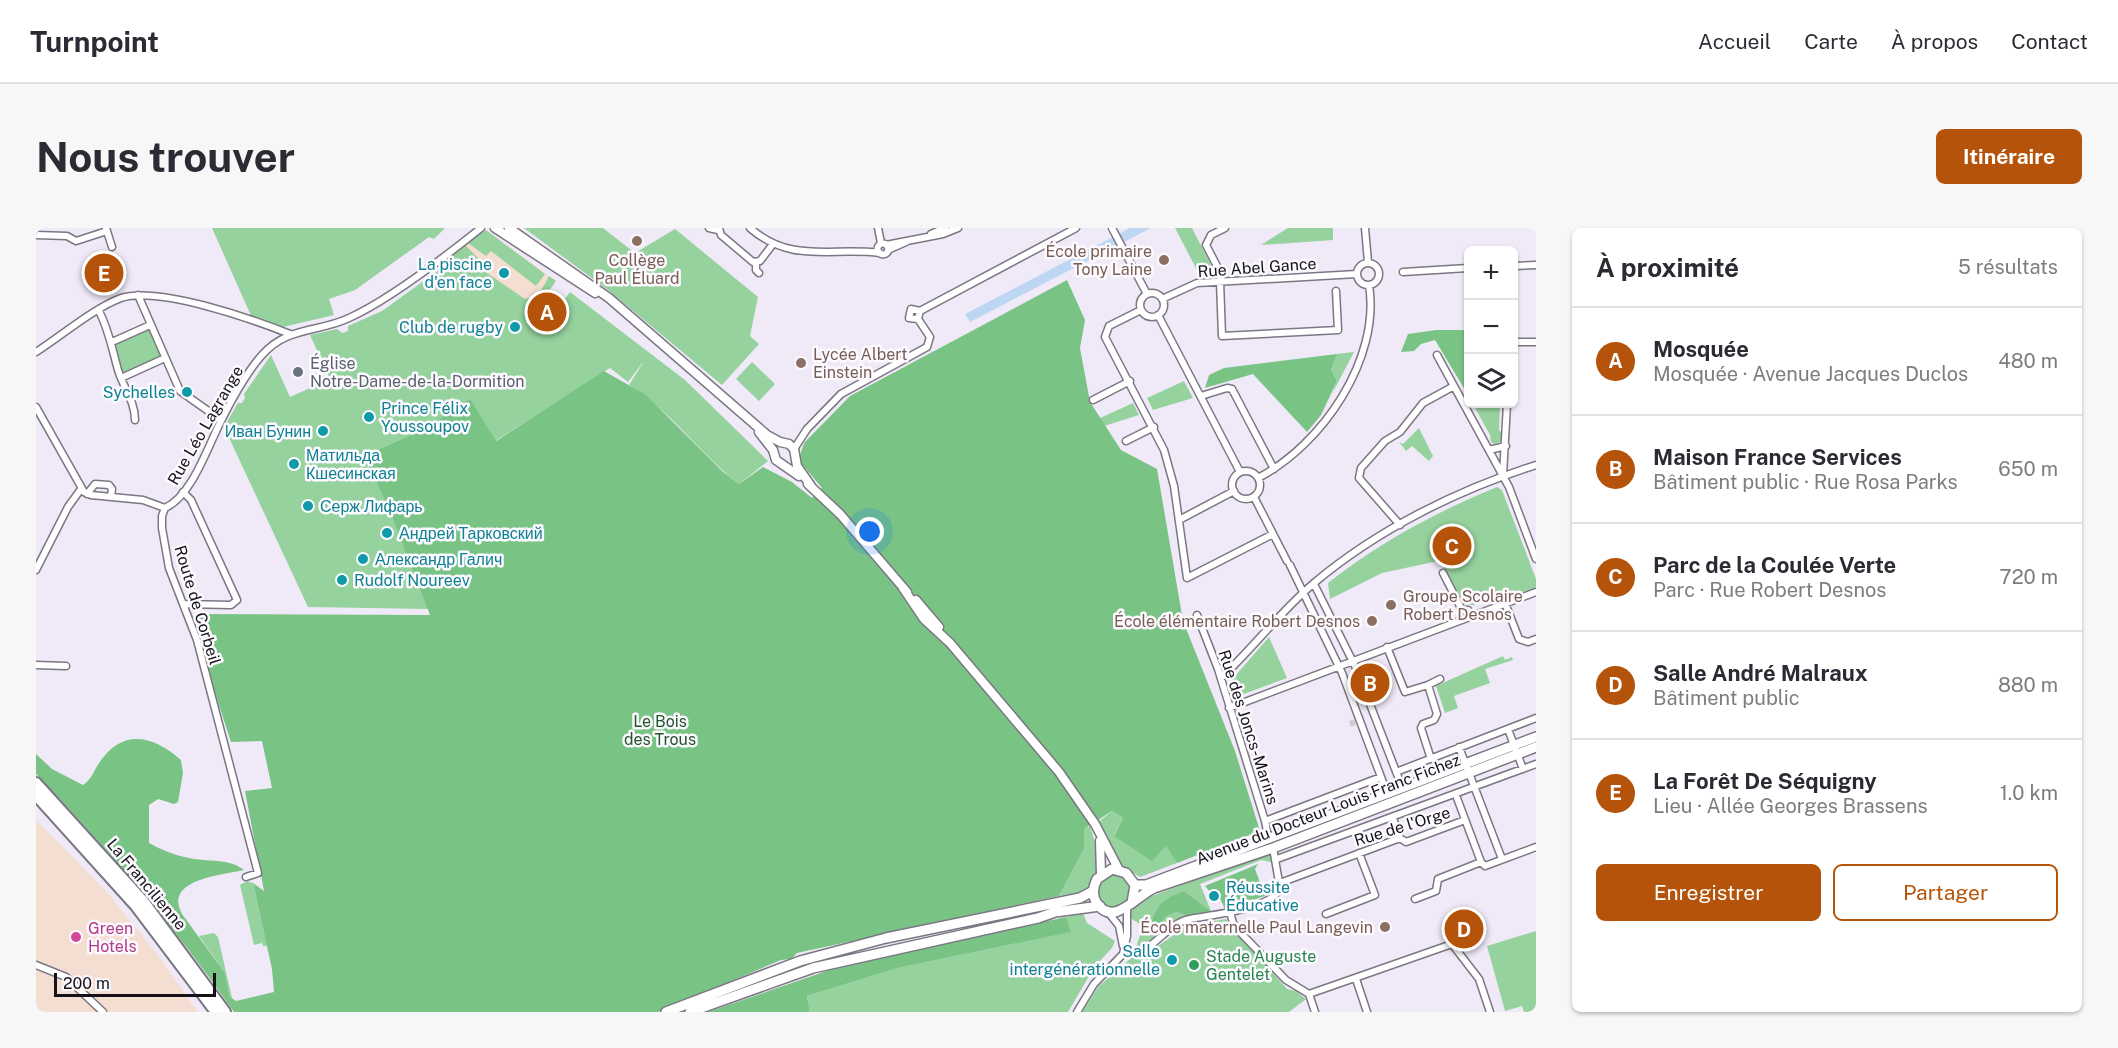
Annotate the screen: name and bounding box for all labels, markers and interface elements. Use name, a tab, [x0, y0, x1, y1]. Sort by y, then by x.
text: Turnpoint	[30, 25, 159, 58]
text: Accueil	[1698, 29, 1771, 54]
text: Carte	[1804, 29, 1858, 54]
text: À propos	[1891, 29, 1978, 54]
text: Contact	[2011, 29, 2088, 54]
button: Itinéraire	[1936, 129, 2082, 184]
text: Nous trouver	[36, 132, 295, 181]
marker: Collège Paul Éluard	[630, 234, 644, 248]
place label: École primaire Tony Laine	[1045, 241, 1152, 279]
map controls	[1464, 246, 1518, 408]
button: +	[1464, 246, 1518, 300]
pin: E	[84, 250, 124, 296]
place label: Collège Paul Éluard	[594, 251, 680, 288]
text: À proximité	[1596, 252, 1739, 283]
marker: École primaire Tony Laine	[1157, 253, 1171, 267]
street label: Rue Abel Gance	[1197, 254, 1317, 281]
place label: La piscine d'en face	[418, 255, 492, 292]
text: 5 résultats	[1958, 255, 2058, 279]
marker: La piscine d'en face	[497, 266, 511, 280]
pin: A	[528, 290, 566, 334]
button: −	[1464, 300, 1518, 354]
place label: Club de rugby	[399, 318, 503, 337]
marker: Club de rugby	[508, 320, 522, 334]
text: Mosquée	[1653, 336, 1749, 362]
place label: Lycée Albert Einstein	[813, 345, 908, 382]
text: A	[1608, 349, 1623, 373]
text: 480 m	[1998, 349, 2058, 373]
place label: Église Notre-Dame-de-la-Dormition	[310, 353, 525, 391]
button: layers	[1464, 354, 1518, 408]
marker: Lycée Albert Einstein	[794, 356, 808, 370]
street label: Rue Léo Lagrange	[164, 362, 247, 488]
text: Mosquée · Avenue Jacques Duclos	[1653, 362, 1968, 386]
marker: Église Notre-Dame-de-la-Dormition	[291, 365, 305, 379]
place label: Sychelles	[103, 383, 175, 402]
marker: Sychelles	[180, 385, 194, 399]
place label: Prince Félix Youssoupov	[381, 399, 469, 436]
marker: Prince Félix Youssoupov	[362, 410, 376, 424]
place label: Иван Бунин	[225, 422, 311, 441]
marker: Иван Бунин	[316, 424, 330, 438]
text: Maison France Services	[1653, 444, 1902, 470]
place label: Матильда Кшесинская	[306, 446, 396, 483]
marker: Матильда Кшесинская	[287, 457, 301, 471]
text: B	[1609, 457, 1622, 481]
text: 650 m	[1998, 457, 2058, 481]
text: Bâtiment public · Rue Rosa Parks	[1653, 470, 1958, 494]
place label: Серж Лифарь	[320, 497, 423, 516]
marker: Серж Лифарь	[301, 499, 315, 513]
your location	[855, 517, 884, 546]
place label: Андрей Тарковский	[399, 524, 543, 543]
pin: C	[1432, 524, 1472, 568]
marker: Андрей Тарковский	[380, 526, 394, 540]
street label: Route de Corbeil	[170, 543, 225, 667]
place label: Александр Галич	[375, 550, 502, 569]
marker: Александр Галич	[356, 552, 370, 566]
text: Parc de la Coulée Verte	[1653, 552, 1896, 578]
text: C	[1608, 565, 1623, 589]
text: 720 m	[2000, 565, 2058, 589]
place label: Rudolf Noureev	[354, 571, 470, 590]
marker: Rudolf Noureev	[335, 573, 349, 587]
text: Parc · Rue Robert Desnos	[1653, 578, 1886, 602]
place label: Groupe Scolaire Robert Desnos	[1403, 587, 1523, 624]
marker: Groupe Scolaire Robert Desnos	[1384, 598, 1398, 612]
place label: École élémentaire Robert Desnos	[1114, 611, 1360, 631]
marker: École élémentaire Robert Desnos	[1365, 614, 1379, 628]
street label: Rue des Joncs-Marins	[1215, 647, 1283, 807]
pin: B	[1350, 660, 1390, 706]
text: Salle André Malraux	[1653, 660, 1868, 686]
text: D	[1608, 673, 1623, 697]
text: 880 m	[1998, 673, 2058, 697]
text: Bâtiment public	[1653, 686, 1800, 710]
park label: Le Bois des Trous	[624, 712, 696, 749]
street label: Avenue du Docteur Louis Franc Fichez	[1193, 750, 1463, 869]
text: La Forêt De Séquigny	[1653, 768, 1877, 794]
text: E	[1609, 781, 1622, 805]
text: 1.0 km	[2000, 781, 2058, 805]
text: Lieu · Allée Georges Brassens	[1653, 794, 1928, 818]
street label: Rue de l'Orge	[1352, 803, 1452, 850]
street label: La Francilienne	[103, 835, 190, 934]
button: Enregistrer	[1596, 864, 1821, 921]
button: Partager	[1833, 864, 2058, 921]
place label: Réussite Éducative	[1226, 878, 1299, 915]
marker: Réussite Éducative	[1207, 889, 1221, 903]
pin: D	[1444, 906, 1484, 952]
place label: École maternelle Paul Langevin	[1140, 917, 1373, 937]
place label: Green Hotels	[88, 919, 137, 956]
marker: École maternelle Paul Langevin	[1378, 920, 1392, 934]
marker: Green Hotels	[69, 930, 83, 944]
place label: Salle intergénérationnelle	[1010, 942, 1160, 979]
place label: Stade Auguste Gentelet	[1206, 947, 1316, 984]
marker: Salle intergénérationnelle	[1165, 953, 1179, 967]
marker: Stade Auguste Gentelet	[1187, 958, 1201, 972]
scale bar	[54, 970, 216, 998]
text: 200 m	[63, 974, 110, 993]

